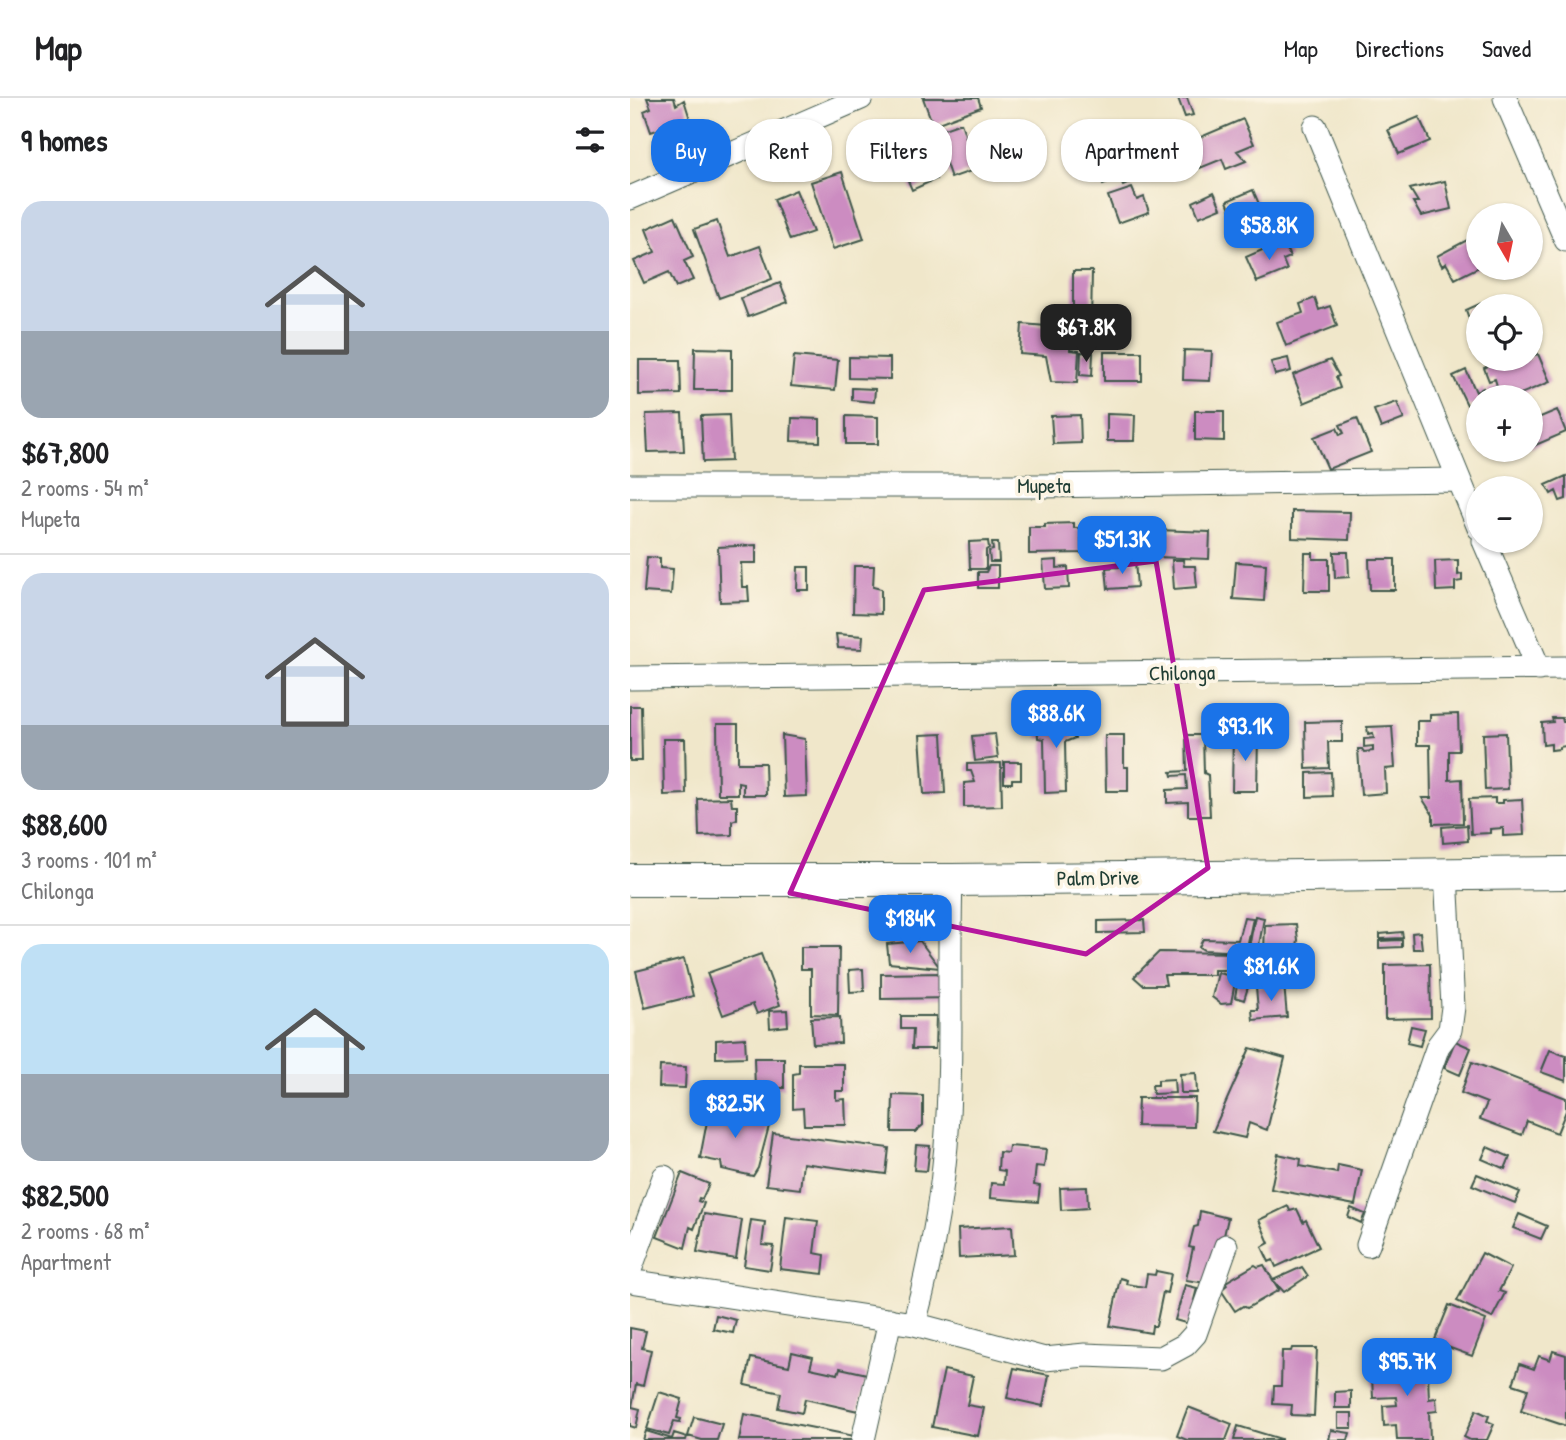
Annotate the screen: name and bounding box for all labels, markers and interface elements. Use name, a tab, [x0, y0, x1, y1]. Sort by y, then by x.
text: Map	[35, 26, 82, 70]
text: Map	[1284, 32, 1318, 64]
text: Directions	[1356, 32, 1444, 64]
text: Saved	[1482, 32, 1531, 64]
chip: Buy	[651, 119, 731, 182]
chip: Rent	[745, 119, 832, 182]
chip: Filters	[846, 119, 952, 182]
chip: New	[966, 119, 1047, 182]
chip: Apartment	[1061, 119, 1203, 182]
text: 9 homes	[21, 120, 108, 160]
icon: filters	[571, 121, 609, 159]
pin: $58.8K	[1212, 202, 1326, 262]
north arrow	[1466, 203, 1544, 280]
map controls	[1466, 203, 1543, 553]
text: $58.8K	[1240, 209, 1298, 240]
icon: home	[252, 247, 378, 373]
button: locate	[1466, 294, 1543, 371]
pin: $67.8K	[1029, 304, 1143, 364]
text: $67.8K	[1056, 311, 1116, 342]
button: +	[1466, 385, 1543, 462]
text: $67,800	[21, 432, 109, 472]
street label: Mupeta	[1017, 471, 1071, 500]
text: 2 rooms · 54 m²	[21, 472, 149, 503]
button: −	[1466, 476, 1543, 553]
text: Mupeta	[21, 503, 80, 534]
pin: $51.3K	[1065, 517, 1179, 576]
text: $51.3K	[1094, 523, 1151, 554]
icon: home	[252, 619, 378, 745]
street label: Chilonga	[1149, 657, 1215, 688]
pin: $88.6K	[999, 690, 1113, 750]
text: $88.6K	[1027, 697, 1085, 728]
pin: $93.1K	[1188, 704, 1302, 763]
text: $93.1K	[1217, 710, 1273, 741]
text: $88,600	[21, 804, 107, 844]
text: 3 rooms · 101 m²	[21, 844, 157, 875]
street label: Palm Drive	[1056, 862, 1140, 893]
text: Chilonga	[21, 875, 93, 906]
pin: $184K	[861, 896, 959, 955]
text: $184K	[885, 902, 935, 933]
pin: $81.6K	[1214, 944, 1328, 1003]
text: $81.6K	[1243, 950, 1299, 981]
icon: home	[252, 990, 378, 1116]
pin: $82.5K	[678, 1080, 792, 1140]
text: $82.5K	[705, 1087, 765, 1118]
text: $82,500	[21, 1175, 109, 1215]
text: 2 rooms · 68 m²	[21, 1215, 149, 1246]
text: Apartment	[21, 1246, 111, 1277]
pin: $95.7K	[1350, 1338, 1464, 1398]
text: $95.7K	[1378, 1345, 1436, 1376]

